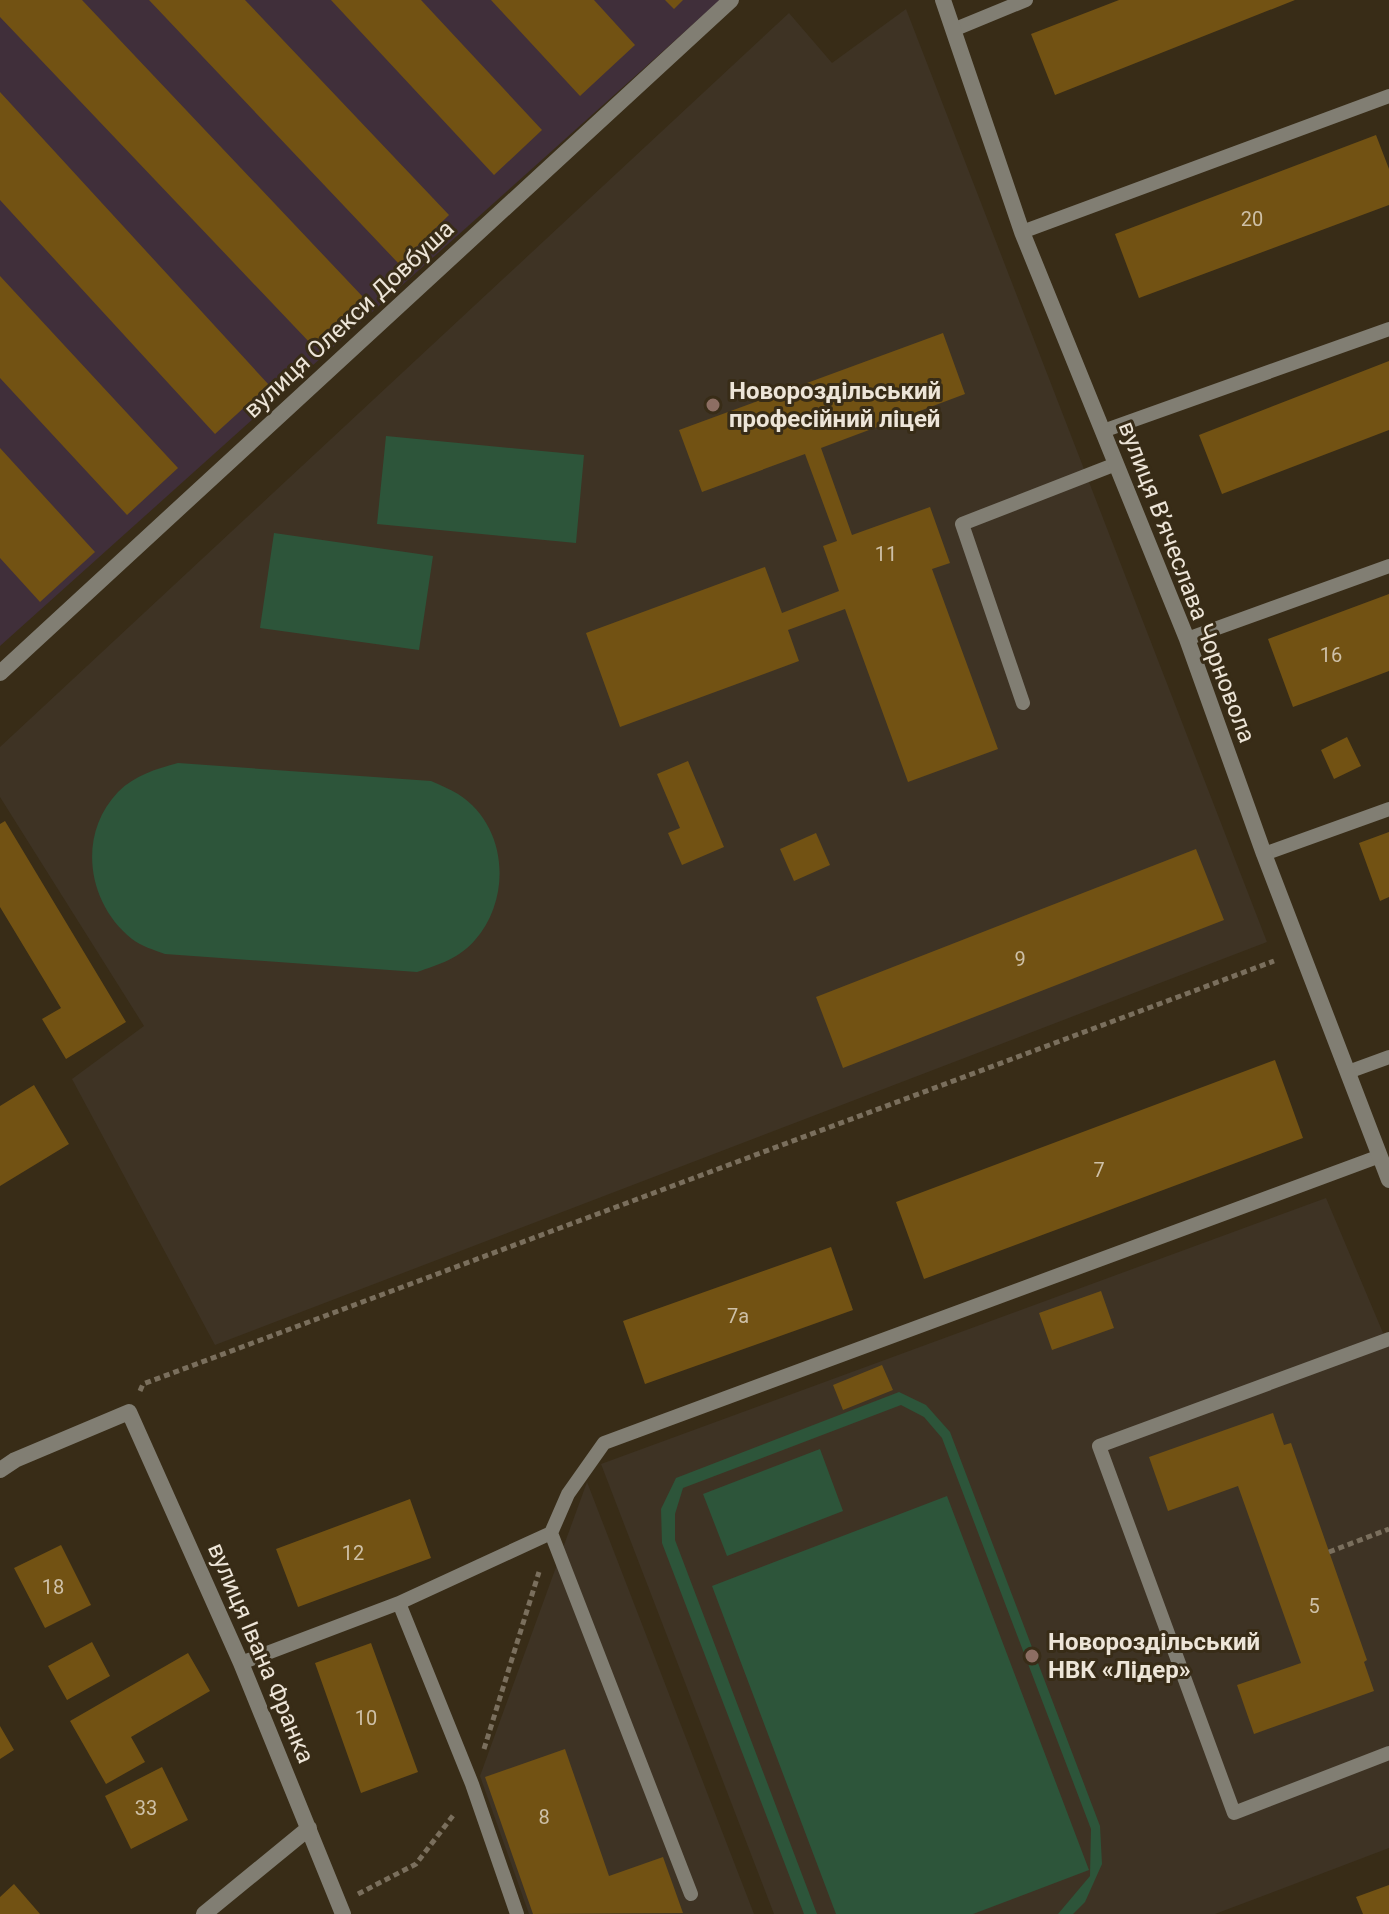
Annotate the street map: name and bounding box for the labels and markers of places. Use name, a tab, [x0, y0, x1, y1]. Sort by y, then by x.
place label: Новороздільський професійний ліцей	[729, 377, 941, 433]
marker: Новороздільський професійний ліцей	[704, 396, 722, 414]
place label: Новороздільський НВК «Лідер»	[1048, 1628, 1260, 1684]
marker: Новороздільський НВК «Лідер»	[1023, 1647, 1041, 1665]

